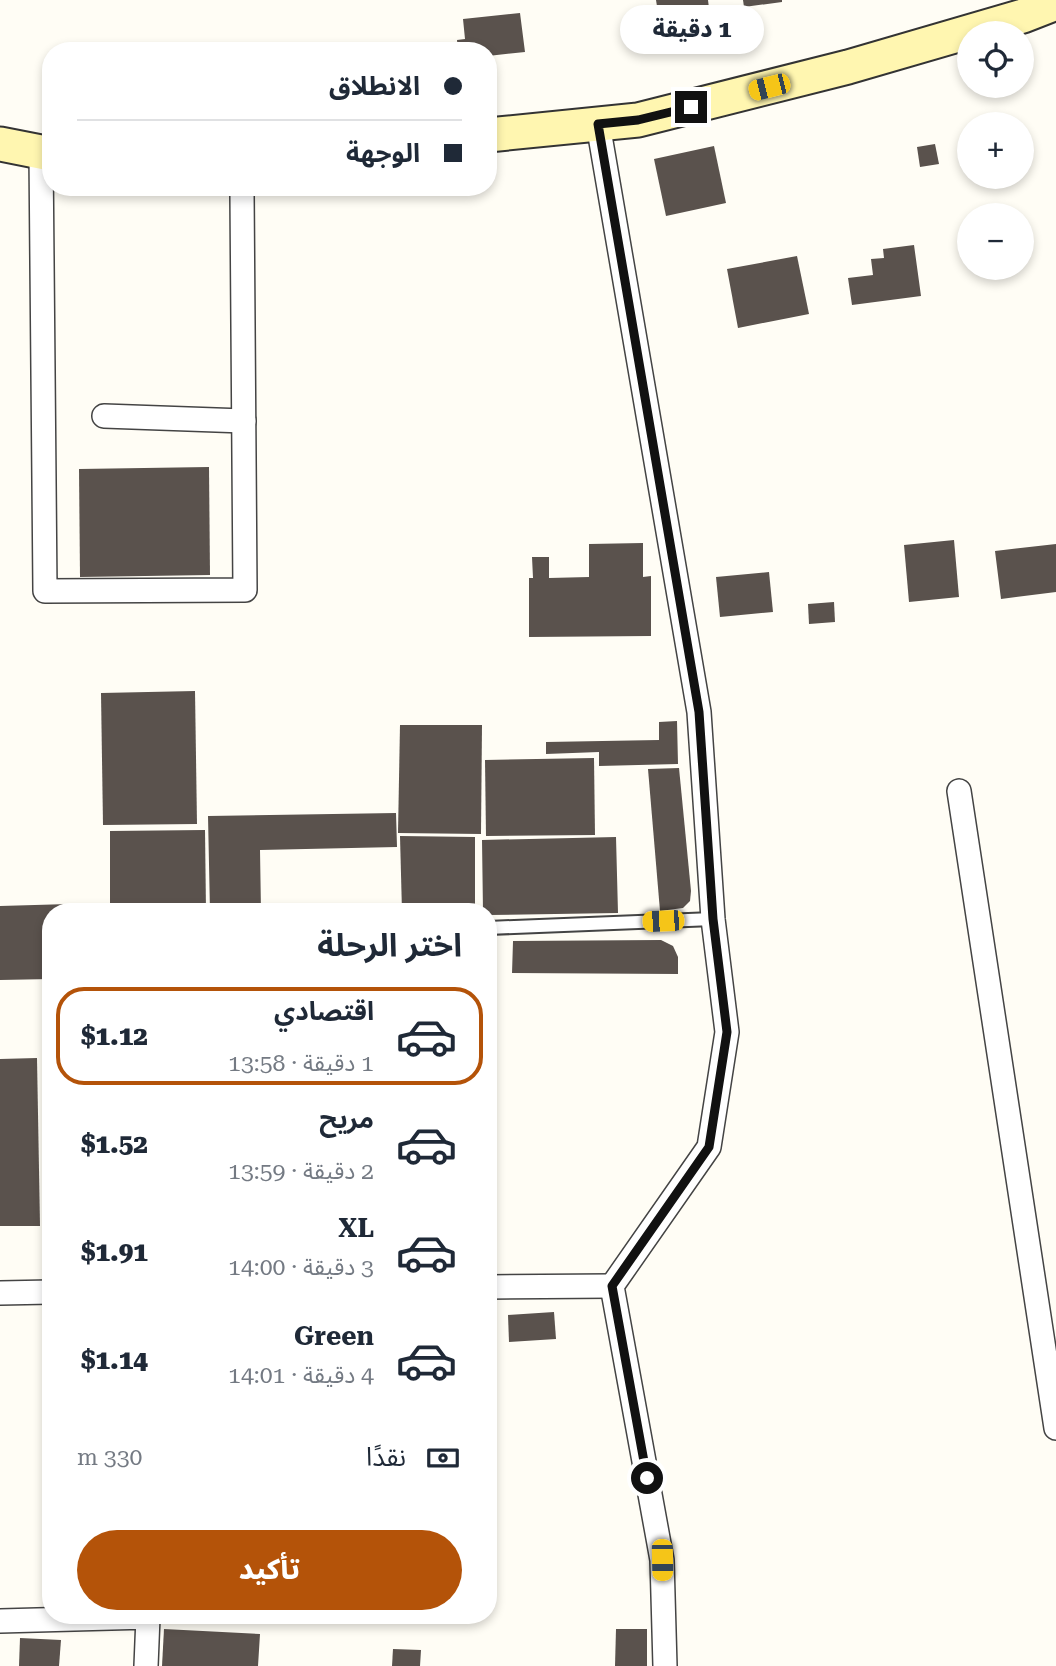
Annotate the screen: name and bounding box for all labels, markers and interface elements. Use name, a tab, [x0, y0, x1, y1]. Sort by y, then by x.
callout: 1 دقيقة	[619, 6, 763, 55]
text: 1 دقيقة	[653, 16, 731, 43]
map controls	[957, 21, 1034, 280]
button: locate	[957, 21, 1034, 98]
text: الانطلاق	[329, 71, 420, 101]
car	[747, 72, 792, 102]
route end	[675, 91, 707, 123]
button: +	[957, 112, 1034, 189]
text: الوجهة	[346, 138, 420, 168]
button: −	[957, 203, 1034, 280]
car	[642, 910, 685, 932]
text: اختر الرحلة	[317, 926, 462, 964]
text: اقتصادي	[274, 996, 374, 1026]
icon: car	[395, 1005, 458, 1068]
text: $1.12	[81, 1021, 148, 1051]
text: 1 دقيقة · 13:58	[228, 1050, 374, 1077]
text: مريح	[319, 1104, 374, 1134]
icon: car	[395, 1113, 458, 1176]
text: $1.52	[81, 1129, 148, 1159]
text: 2 دقيقة · 13:59	[228, 1158, 374, 1185]
text: XL	[338, 1213, 374, 1243]
icon: car	[395, 1221, 458, 1284]
text: $1.91	[81, 1237, 148, 1267]
text: 3 دقيقة · 14:00	[228, 1254, 374, 1281]
text: Green	[294, 1321, 374, 1351]
icon: car	[395, 1329, 458, 1392]
text: $1.14	[81, 1345, 148, 1375]
text: 4 دقيقة · 14:01	[228, 1362, 374, 1389]
icon: cash	[424, 1439, 462, 1477]
text: نقدًا	[366, 1442, 406, 1472]
text: 330 m	[77, 1444, 142, 1471]
route start	[631, 1462, 663, 1494]
button: تأكيد	[77, 1530, 462, 1610]
car	[652, 1539, 673, 1581]

